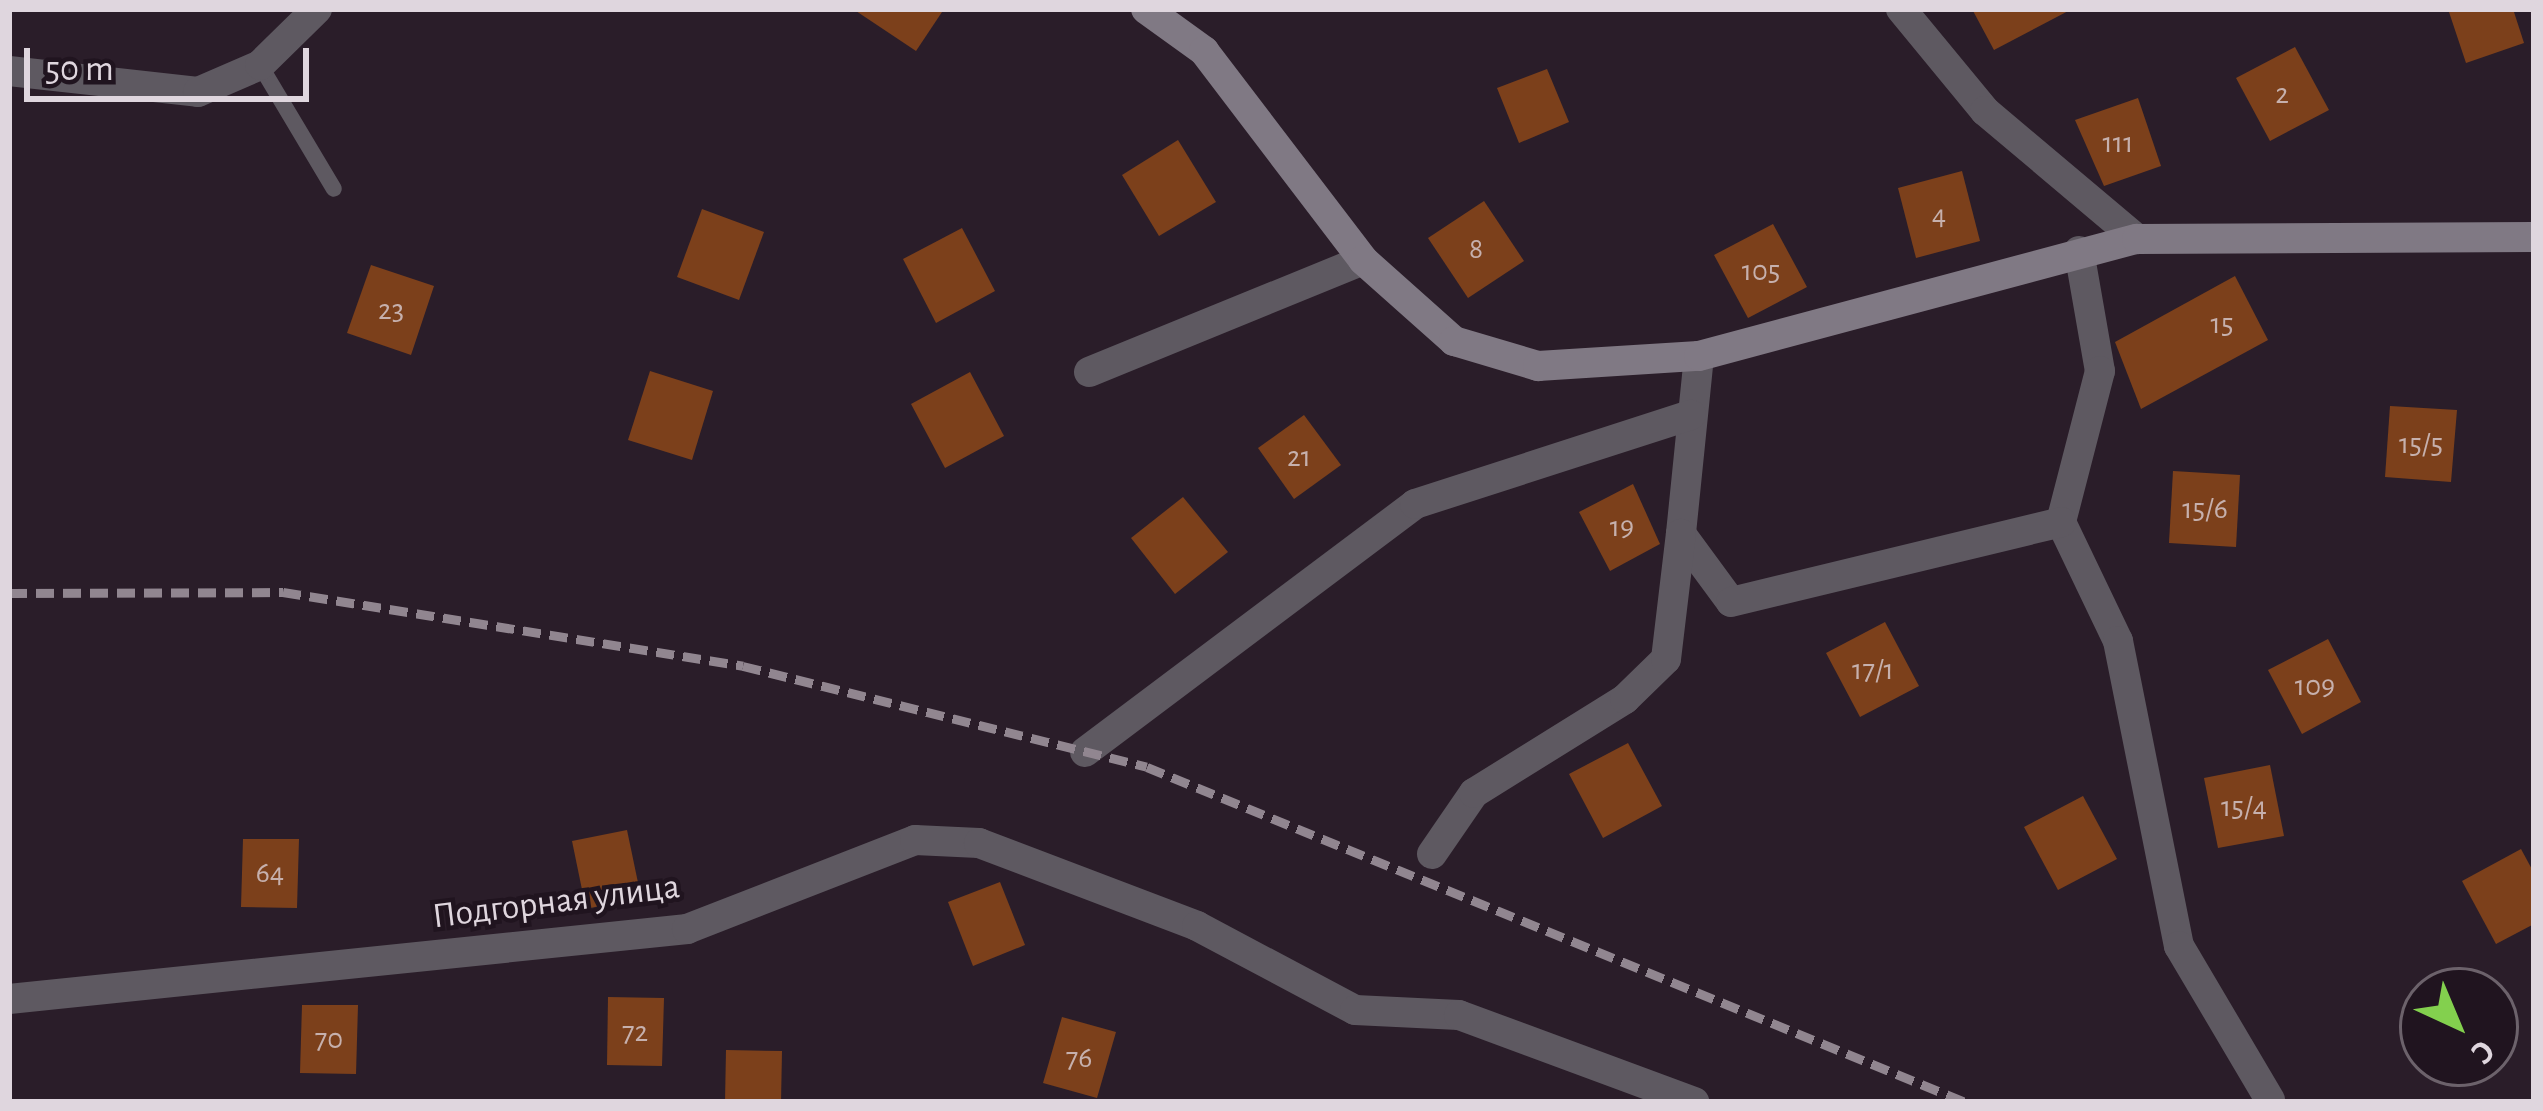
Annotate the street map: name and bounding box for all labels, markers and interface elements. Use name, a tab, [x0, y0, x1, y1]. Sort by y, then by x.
scale bar	[30, 24, 315, 98]
text: 50 m	[45, 51, 114, 87]
house number: 2	[2275, 76, 2289, 112]
house number: 111	[2103, 125, 2133, 161]
house number: 4	[1932, 197, 1946, 233]
house number: 8	[1469, 231, 1483, 267]
house number: 105	[1742, 253, 1780, 289]
house number: 23	[378, 292, 404, 328]
house number: 15	[2211, 306, 2233, 342]
house number: 15/5	[2399, 426, 2443, 462]
house number: 21	[1287, 439, 1311, 475]
house number: 15/6	[2182, 491, 2228, 527]
house number: 19	[1610, 509, 1634, 545]
house number: 17/1	[1852, 652, 1894, 688]
house number: 109	[2295, 668, 2335, 704]
house number: 15/4	[2221, 789, 2267, 825]
house number: 64	[256, 855, 284, 891]
street label: Подгорная улица	[430, 865, 682, 939]
north arrow	[2399, 967, 2519, 1087]
house number: 72	[622, 1014, 648, 1050]
house number: 70	[315, 1021, 343, 1057]
text: С	[2464, 1033, 2500, 1069]
house number: 76	[1066, 1040, 1092, 1076]

